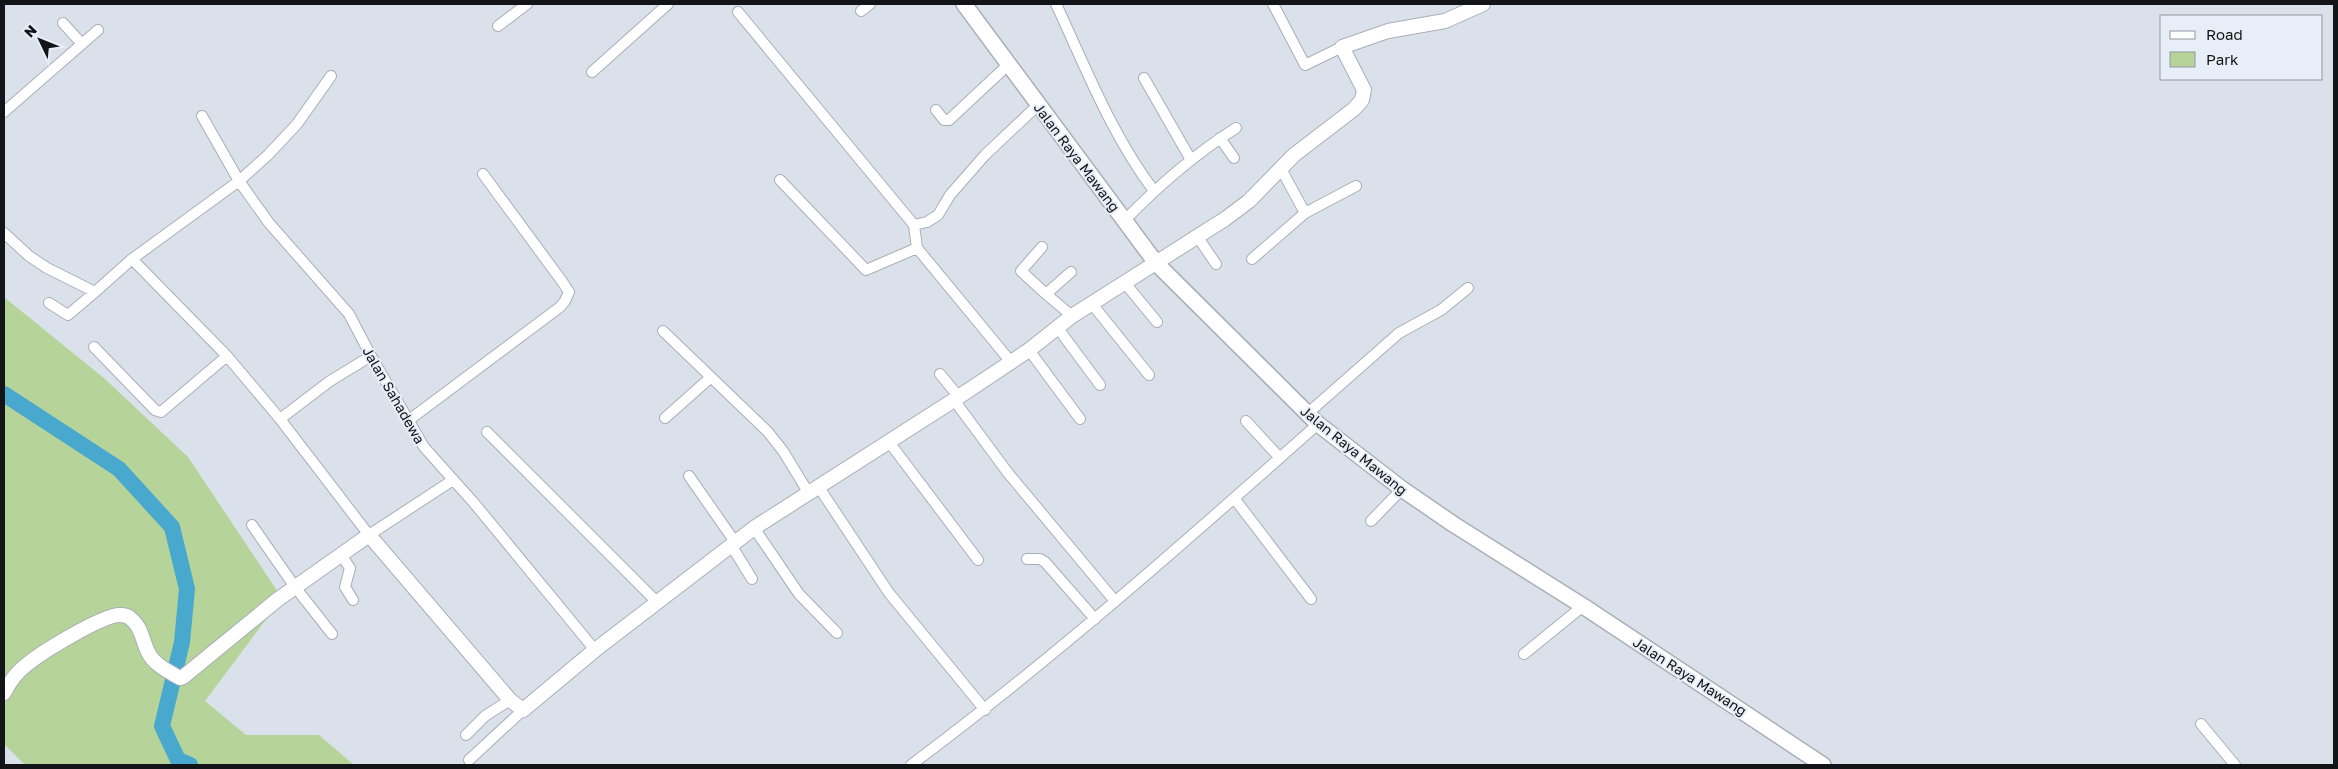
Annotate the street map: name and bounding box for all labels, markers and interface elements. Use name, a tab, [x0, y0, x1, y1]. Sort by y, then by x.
north arrow	[15, 15, 65, 65]
legend	[2160, 15, 2323, 80]
text: N	[20, 21, 40, 40]
text: Road	[2206, 25, 2243, 43]
text: Park	[2206, 50, 2239, 68]
street label: Jalan Raya Mawang	[1030, 99, 1124, 215]
street label: Jalan Sahadewa	[359, 343, 429, 447]
street label: Jalan Raya Mawang	[1297, 402, 1411, 498]
street label: Jalan Raya Mawang	[1630, 633, 1750, 719]

